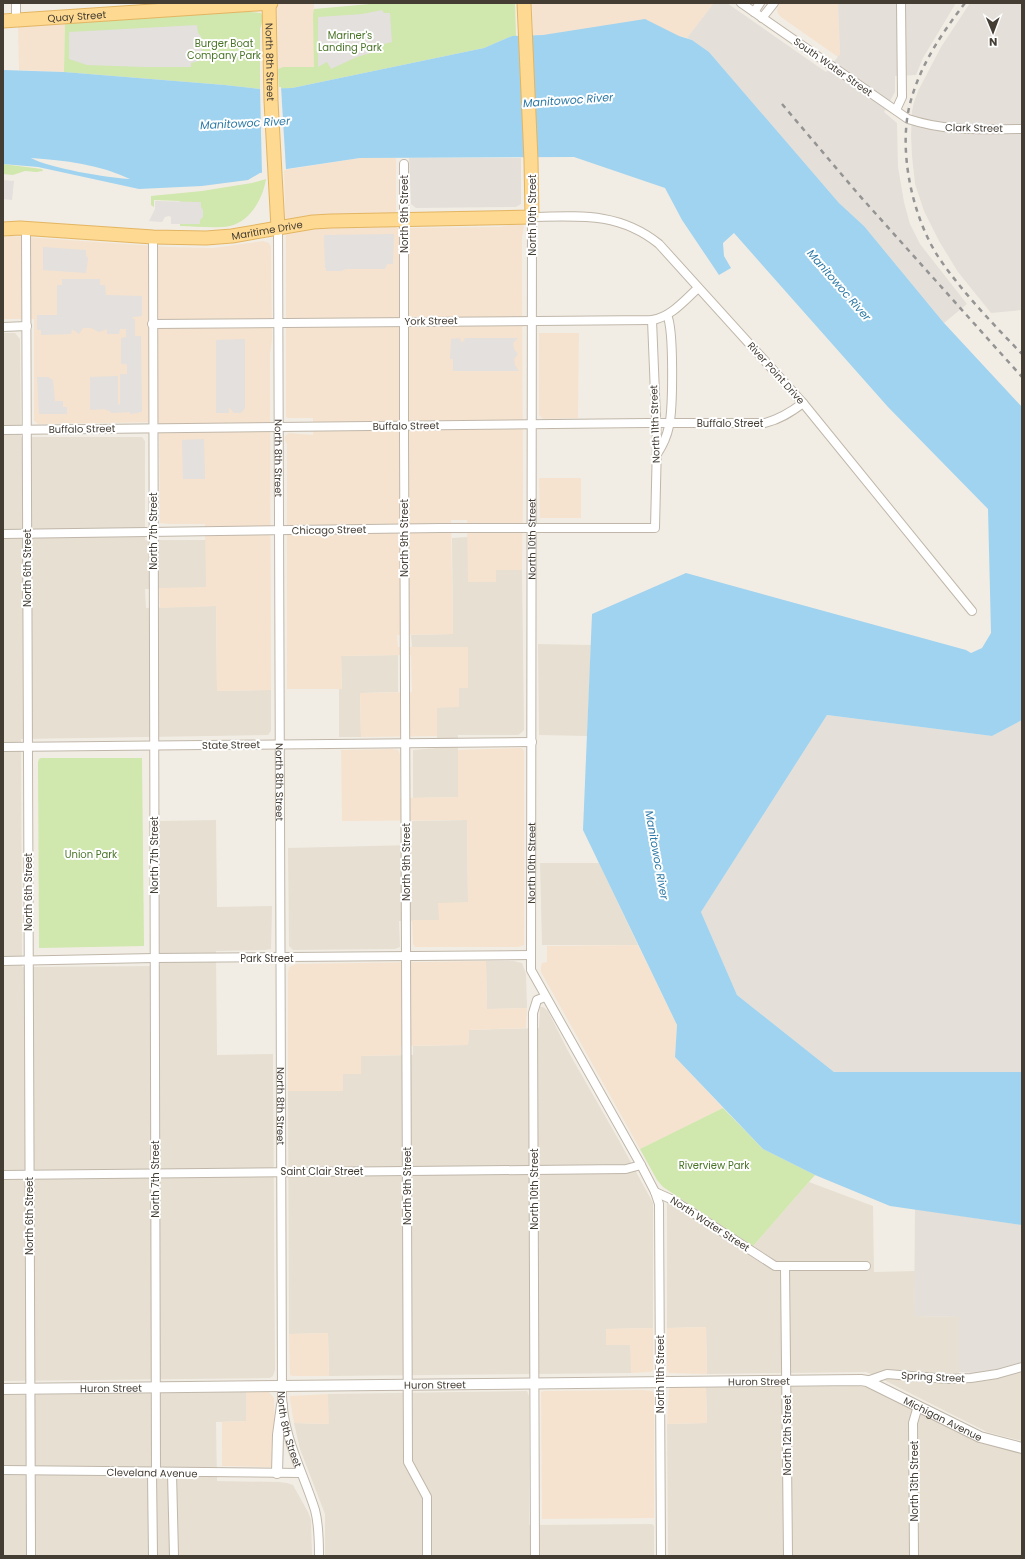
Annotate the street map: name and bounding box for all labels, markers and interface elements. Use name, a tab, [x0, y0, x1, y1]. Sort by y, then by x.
street label: Quay Street	[47, 7, 107, 25]
north arrow	[973, 12, 1013, 52]
street label: North 8th Street	[262, 23, 279, 102]
park label: Mariner's Landing Park	[318, 28, 383, 55]
street label: South Water Street	[790, 34, 876, 100]
text: N	[989, 34, 997, 50]
park label: Burger Boat Company Park	[187, 36, 262, 63]
water label: Manitowoc River	[522, 89, 614, 111]
water label: Manitowoc River	[200, 113, 291, 133]
street label: Clark Street	[945, 120, 1003, 136]
street label: North 10th Street	[525, 174, 540, 256]
street label: North 9th Street	[397, 175, 412, 253]
street label: Maritime Drive	[230, 216, 304, 243]
water label: Manitowoc River	[803, 246, 875, 325]
street label: York Street	[404, 313, 458, 329]
street label: River Point Drive	[744, 339, 808, 407]
street label: North 11th Street	[646, 384, 664, 463]
street label: Buffalo Street	[697, 416, 764, 431]
street label: Buffalo Street	[373, 418, 440, 434]
street label: North 8th Street	[271, 419, 286, 497]
street label: Buffalo Street	[49, 421, 116, 437]
street label: North 7th Street	[146, 492, 161, 570]
street label: North 10th Street	[524, 498, 539, 580]
street label: North 9th Street	[397, 499, 412, 577]
street label: Chicago Street	[292, 522, 367, 538]
street label: North 6th Street	[20, 529, 35, 607]
street label: State Street	[202, 737, 261, 753]
street label: North 8th Street	[272, 743, 288, 821]
water label: Manitowoc River	[641, 809, 673, 902]
street label: North 7th Street	[147, 816, 162, 894]
street label: North 10th Street	[524, 822, 539, 904]
street label: North 9th Street	[399, 823, 414, 901]
park label: Union Park	[65, 847, 118, 862]
street label: North 6th Street	[21, 853, 36, 931]
street label: Park Street	[240, 951, 294, 966]
street label: North 8th Street	[273, 1067, 289, 1145]
street label: North 7th Street	[148, 1140, 163, 1218]
street label: North 9th Street	[400, 1147, 415, 1225]
street label: North 10th Street	[527, 1148, 542, 1230]
park label: Riverview Park	[679, 1158, 750, 1173]
street label: Saint Clair Street	[281, 1164, 364, 1179]
street label: North 6th Street	[22, 1177, 37, 1255]
street label: North Water Street	[667, 1193, 753, 1256]
street label: North 11th Street	[653, 1335, 668, 1413]
street label: Spring Street	[901, 1368, 966, 1386]
street label: Huron Street	[728, 1373, 790, 1389]
street label: Huron Street	[404, 1377, 466, 1392]
street label: Huron Street	[80, 1380, 142, 1396]
street label: North 8th Street	[274, 1391, 306, 1470]
street label: Michigan Avenue	[901, 1393, 985, 1445]
street label: North 12th Street	[780, 1394, 795, 1475]
street label: North 13th Street	[907, 1440, 922, 1521]
street label: Cleveland Avenue	[106, 1465, 198, 1481]

